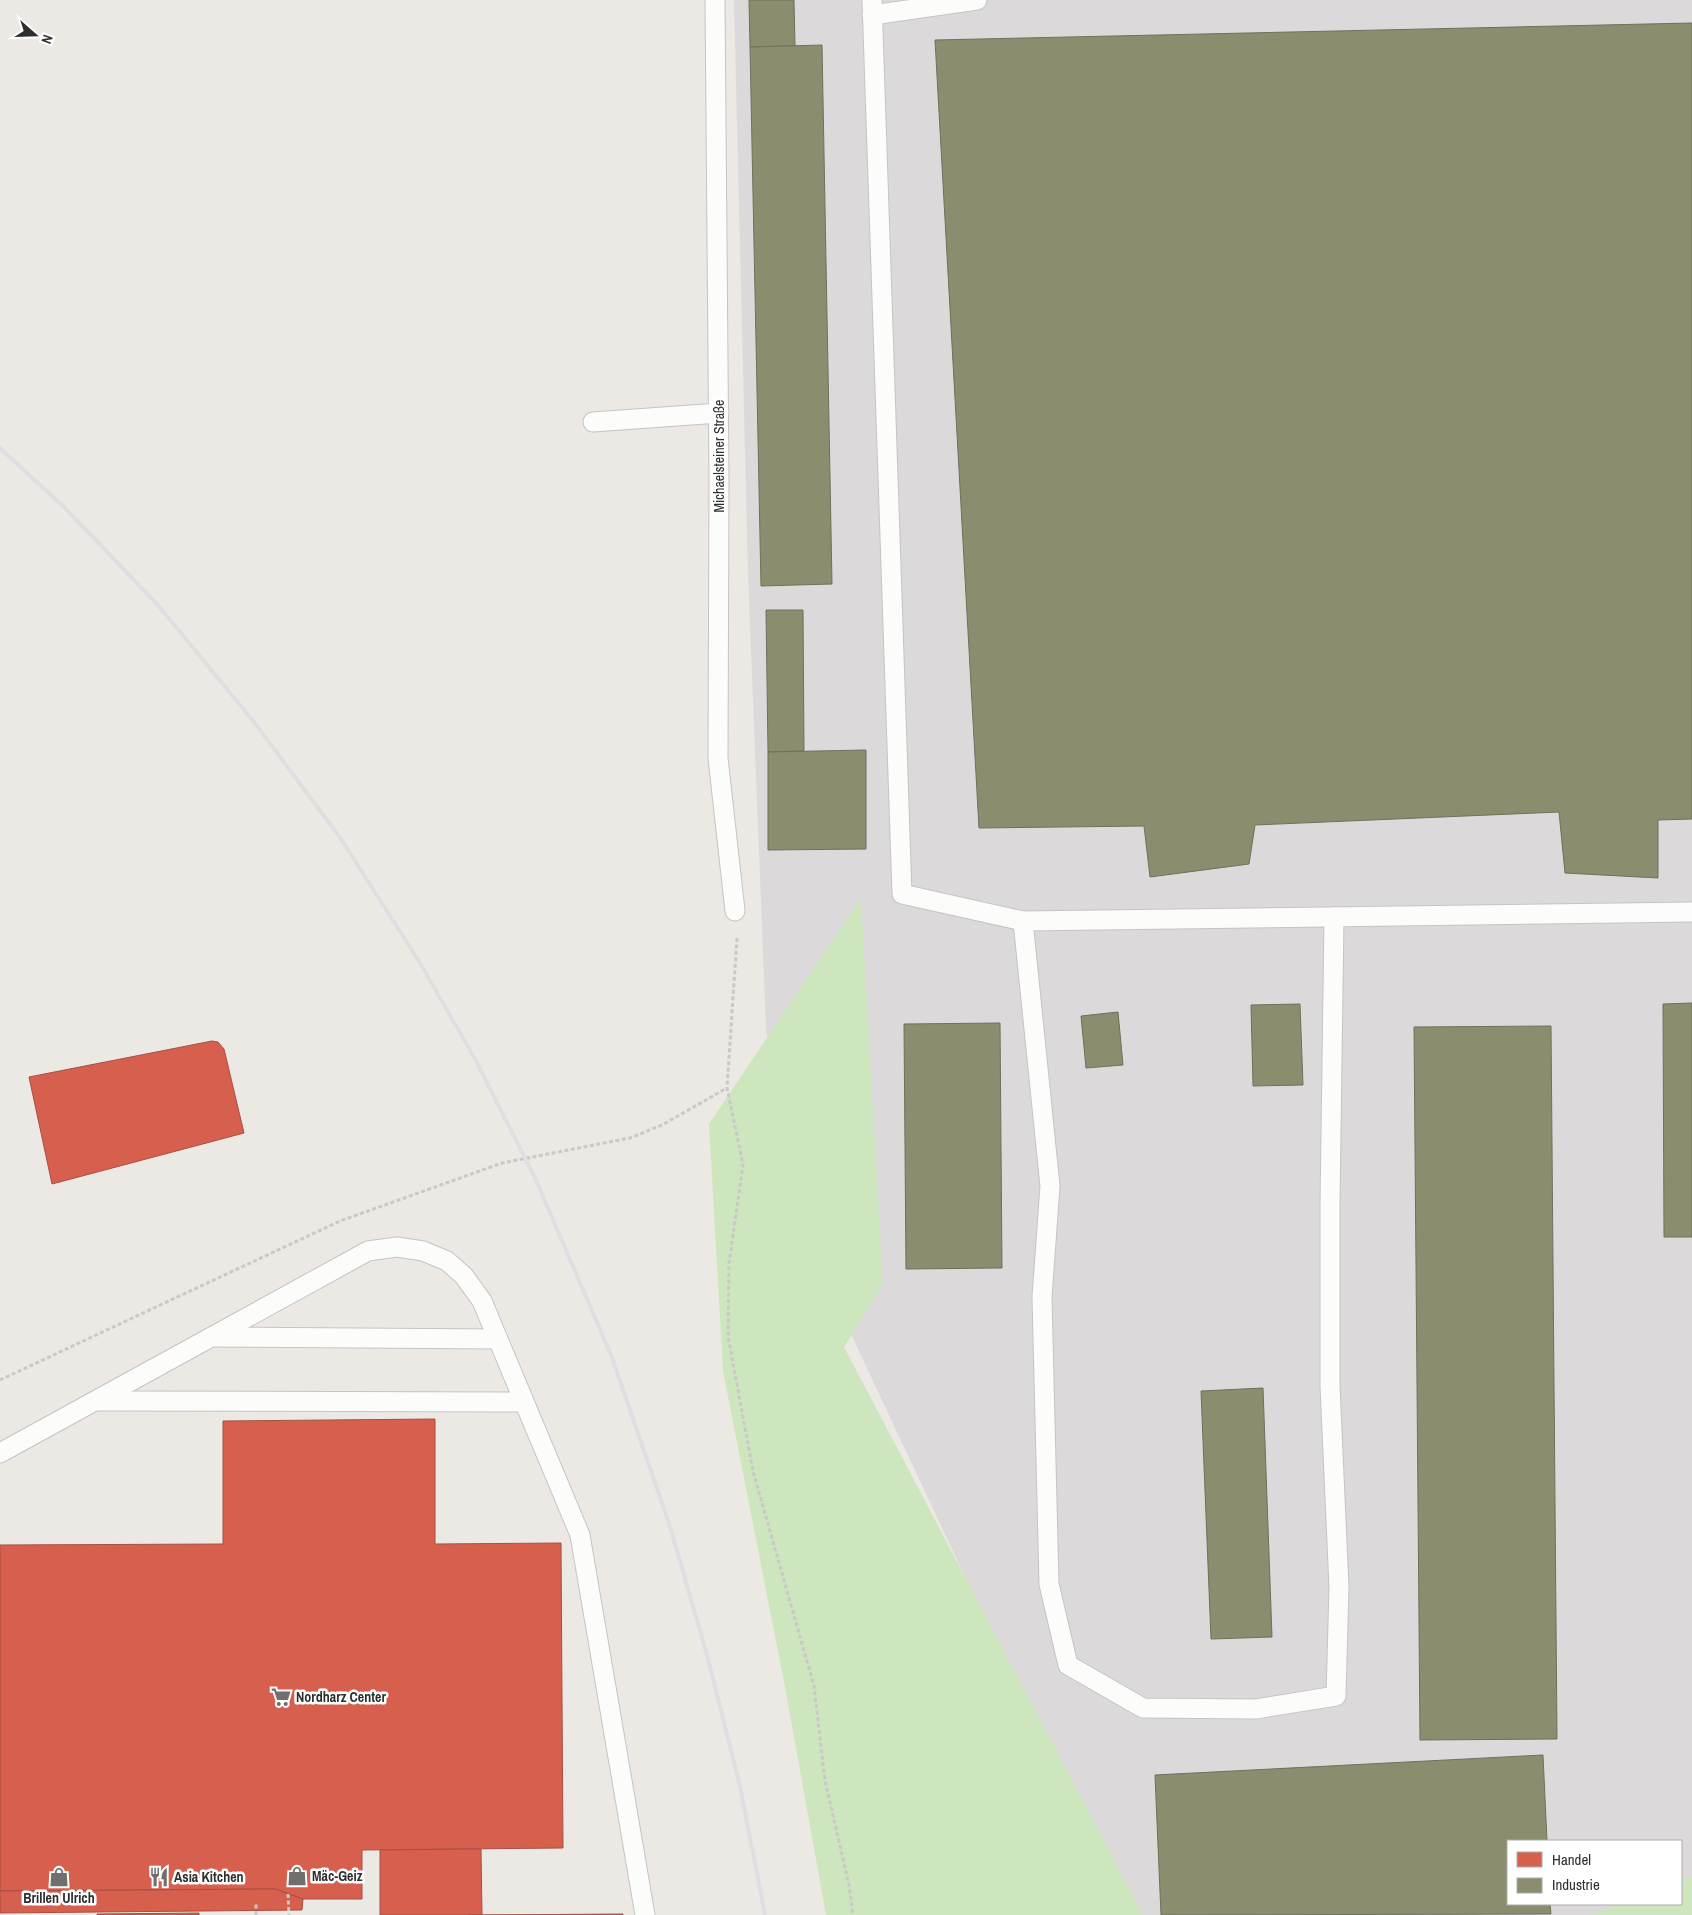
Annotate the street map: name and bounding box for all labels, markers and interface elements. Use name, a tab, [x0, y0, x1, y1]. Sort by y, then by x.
north arrow	[10, 10, 60, 60]
text: N	[37, 32, 57, 46]
street label: Michaelsteiner Straße	[710, 400, 728, 512]
supermarket icon: Nordharz Center	[270, 1686, 292, 1708]
place label: Nordharz Center	[296, 1688, 386, 1706]
legend	[1507, 1840, 1682, 1905]
text: Handel	[1552, 1849, 1591, 1870]
shop icon: Mäc-Geiz	[286, 1865, 308, 1887]
shop icon: Brillen Ulrich	[48, 1866, 70, 1888]
restaurant icon: Asia Kitchen	[148, 1866, 170, 1888]
place label: Mäc-Geiz	[312, 1867, 363, 1885]
place label: Asia Kitchen	[174, 1868, 244, 1886]
text: Industrie	[1552, 1874, 1600, 1895]
place label: Brillen Ulrich	[23, 1889, 95, 1907]

